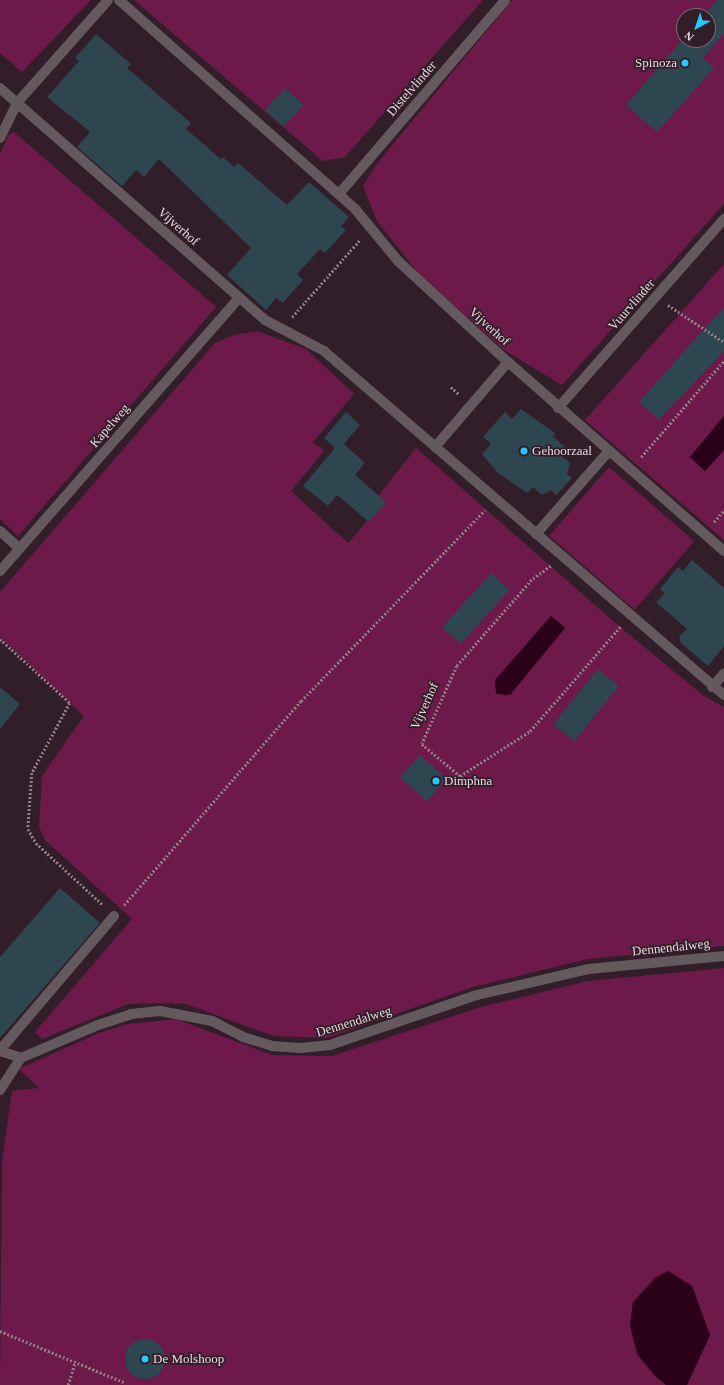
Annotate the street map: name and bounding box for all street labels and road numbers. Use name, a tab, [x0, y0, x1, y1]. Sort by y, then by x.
street label: Distelvlinder	[384, 58, 440, 120]
street label: Vijverhof	[154, 205, 202, 249]
street label: Vuurvlinder	[606, 276, 658, 334]
street label: Vijverhof	[465, 305, 513, 349]
street label: Kapelweg	[87, 401, 133, 451]
street label: Vijverhof	[408, 680, 442, 732]
street label: Dennendalweg	[631, 936, 711, 960]
street label: Dennendalweg	[314, 1003, 394, 1041]

